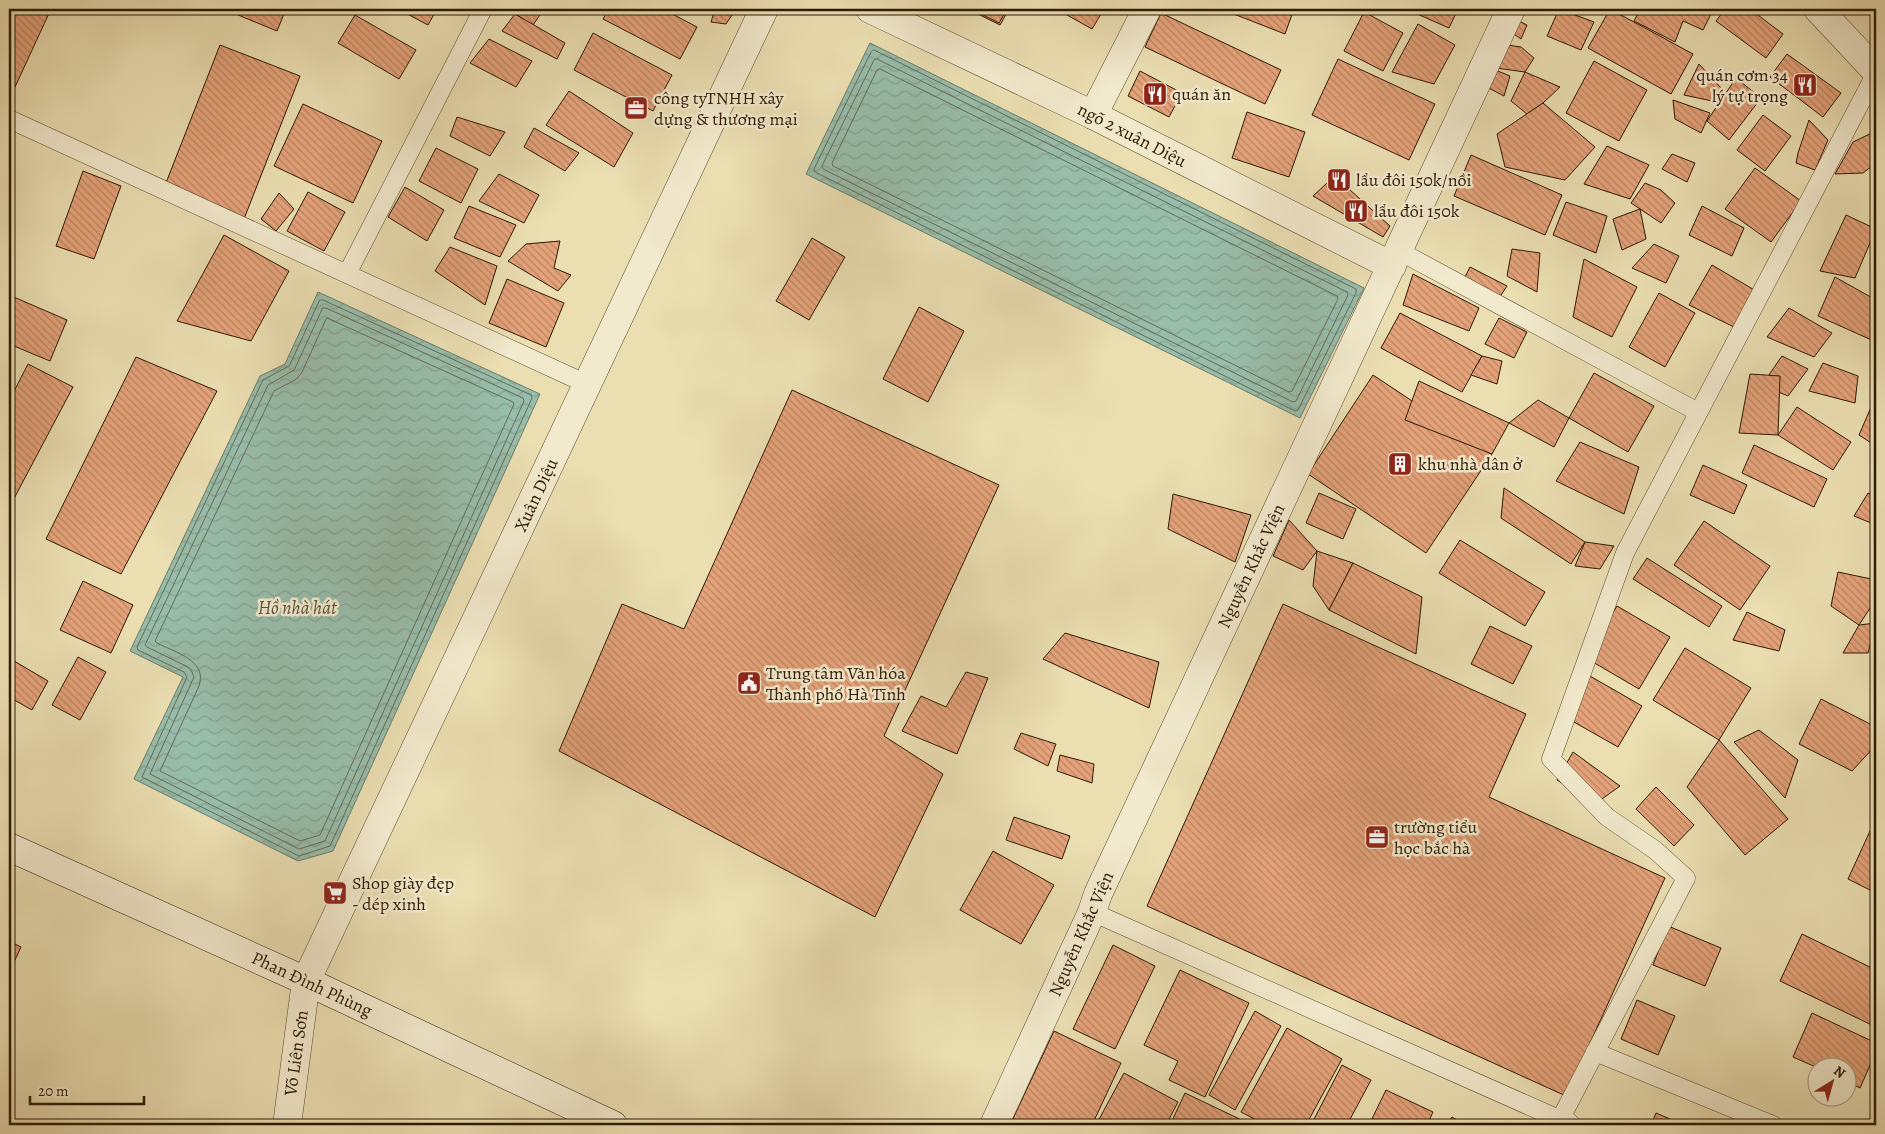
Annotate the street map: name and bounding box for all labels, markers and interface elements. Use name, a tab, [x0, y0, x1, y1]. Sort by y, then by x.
place label: quán cơm 34 lý tự trọng	[1696, 63, 1788, 108]
restaurant icon: quán cơm 34 lý tự trọng	[1792, 72, 1818, 98]
restaurant icon: quán ăn	[1142, 81, 1168, 107]
place label: quán ăn	[1172, 82, 1231, 106]
place label: công tyTNHH xây dựng & thương mại	[654, 86, 798, 131]
office icon: công tyTNHH xây dựng & thương mại	[623, 95, 649, 121]
street label: ngõ 2 xuân Diệu	[1073, 97, 1191, 173]
restaurant icon: lẩu đôi 150k/nồi	[1326, 167, 1352, 193]
place label: lẩu đôi 150k/nồi	[1356, 168, 1472, 192]
restaurant icon: lẩu đôi 150k	[1343, 198, 1369, 224]
place label: lẩu đôi 150k	[1374, 199, 1460, 223]
building icon: khu nhà dân ở	[1387, 451, 1413, 477]
place label: khu nhà dân ở	[1418, 452, 1523, 476]
street label: Xuân Diệu	[509, 454, 564, 536]
street label: Nguyễn Khắc Viện	[1212, 500, 1290, 632]
water label: Hồ nhà hát	[258, 595, 338, 621]
place label: Trung tâm Văn hóa Thành phố Hà Tĩnh	[766, 661, 906, 706]
public building icon: Trung tâm Văn hóa Thành phố Hà Tĩnh	[736, 670, 762, 696]
place label: trường tiểu học bắc hà	[1394, 815, 1478, 860]
office icon: trường tiểu học bắc hà	[1364, 824, 1390, 850]
street label: Nguyễn Khắc Viện	[1043, 868, 1119, 1000]
place label: Shop giày đẹp - dép xinh	[352, 871, 454, 916]
supermarket icon: Shop giày đẹp - dép xinh	[322, 880, 348, 906]
street label: Phan Đình Phùng	[248, 946, 376, 1022]
street label: Võ Liên Sơn	[278, 1009, 314, 1098]
north arrow	[1808, 1056, 1858, 1106]
text: N	[1830, 1061, 1849, 1083]
scale bar	[30, 1074, 144, 1106]
text: 20 m	[38, 1081, 69, 1101]

